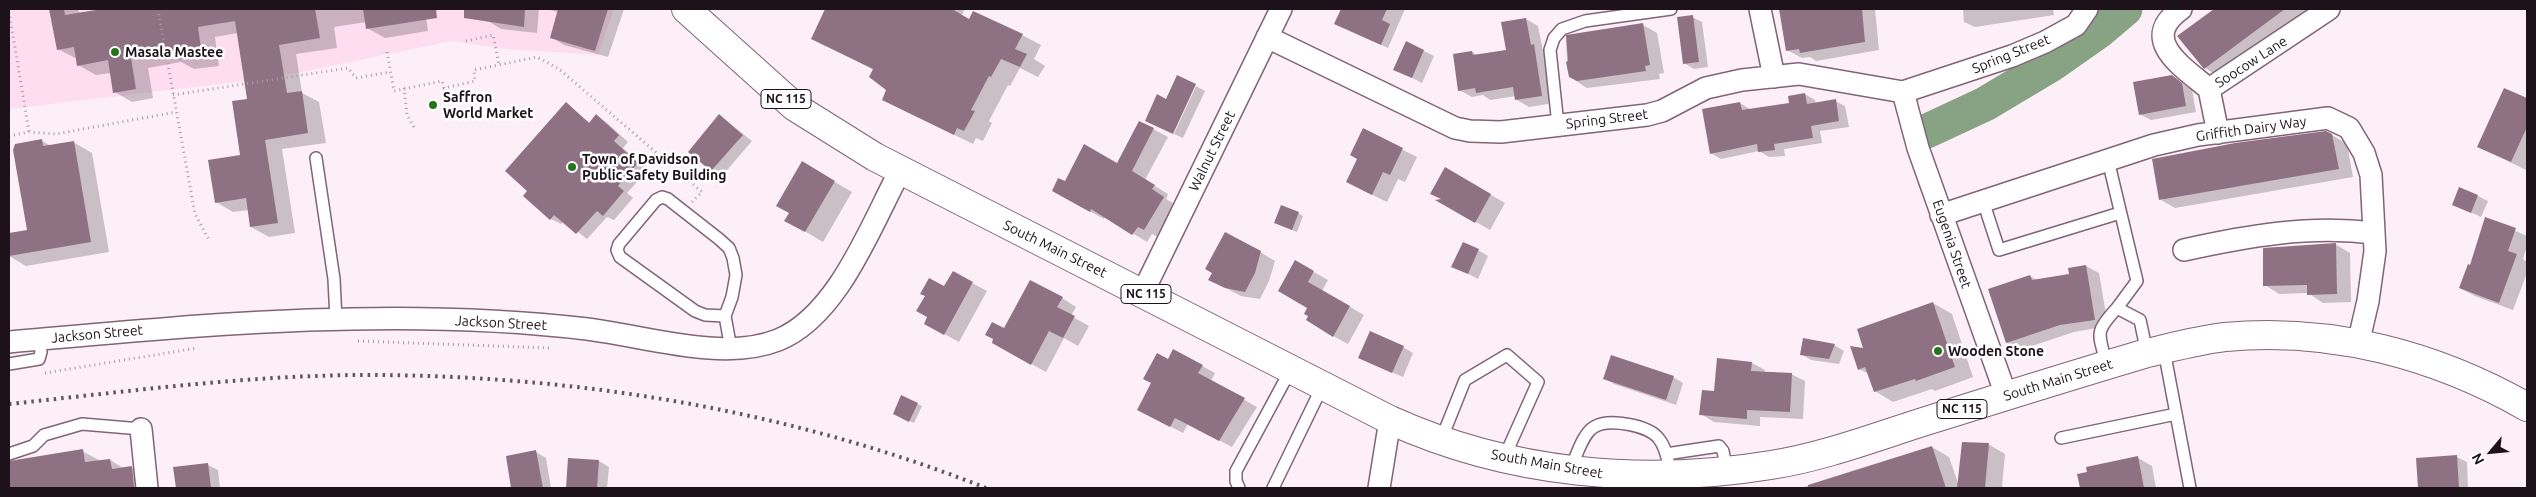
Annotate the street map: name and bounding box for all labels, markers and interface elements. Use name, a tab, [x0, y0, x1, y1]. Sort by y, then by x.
street label: Spring Street	[1970, 31, 2052, 77]
street label: Soocow Lane	[2212, 32, 2290, 92]
place label: Masala Mastee	[125, 44, 223, 60]
marker: Masala Mastee	[109, 46, 121, 58]
place label: Saffron World Market	[443, 89, 533, 121]
road number: NC 115	[761, 90, 811, 108]
marker: Saffron World Market	[427, 99, 439, 111]
street label: Spring Street	[1565, 106, 1649, 132]
street label: Walnut Street	[1185, 108, 1239, 194]
street label: Griffith Dairy Way	[2195, 113, 2307, 145]
place label: Town of Davidson Public Safety Building	[582, 151, 726, 184]
marker: Town of Davidson Public Safety Building	[566, 161, 578, 173]
street label: Eugenia Street	[1929, 198, 1975, 290]
street label: South Main Street	[1000, 217, 1110, 281]
road number: NC 115	[1121, 284, 1171, 304]
street label: Jackson Street	[455, 312, 547, 334]
street label: Jackson Street	[50, 322, 144, 346]
place label: Wooden Stone	[1948, 343, 2044, 359]
marker: Wooden Stone	[1932, 345, 1944, 357]
street label: South Main Street	[2001, 355, 2115, 405]
road number: NC 115	[1937, 399, 1987, 418]
north arrow	[2466, 427, 2516, 477]
street label: South Main Street	[1490, 446, 1604, 482]
text: N	[2468, 451, 2487, 467]

